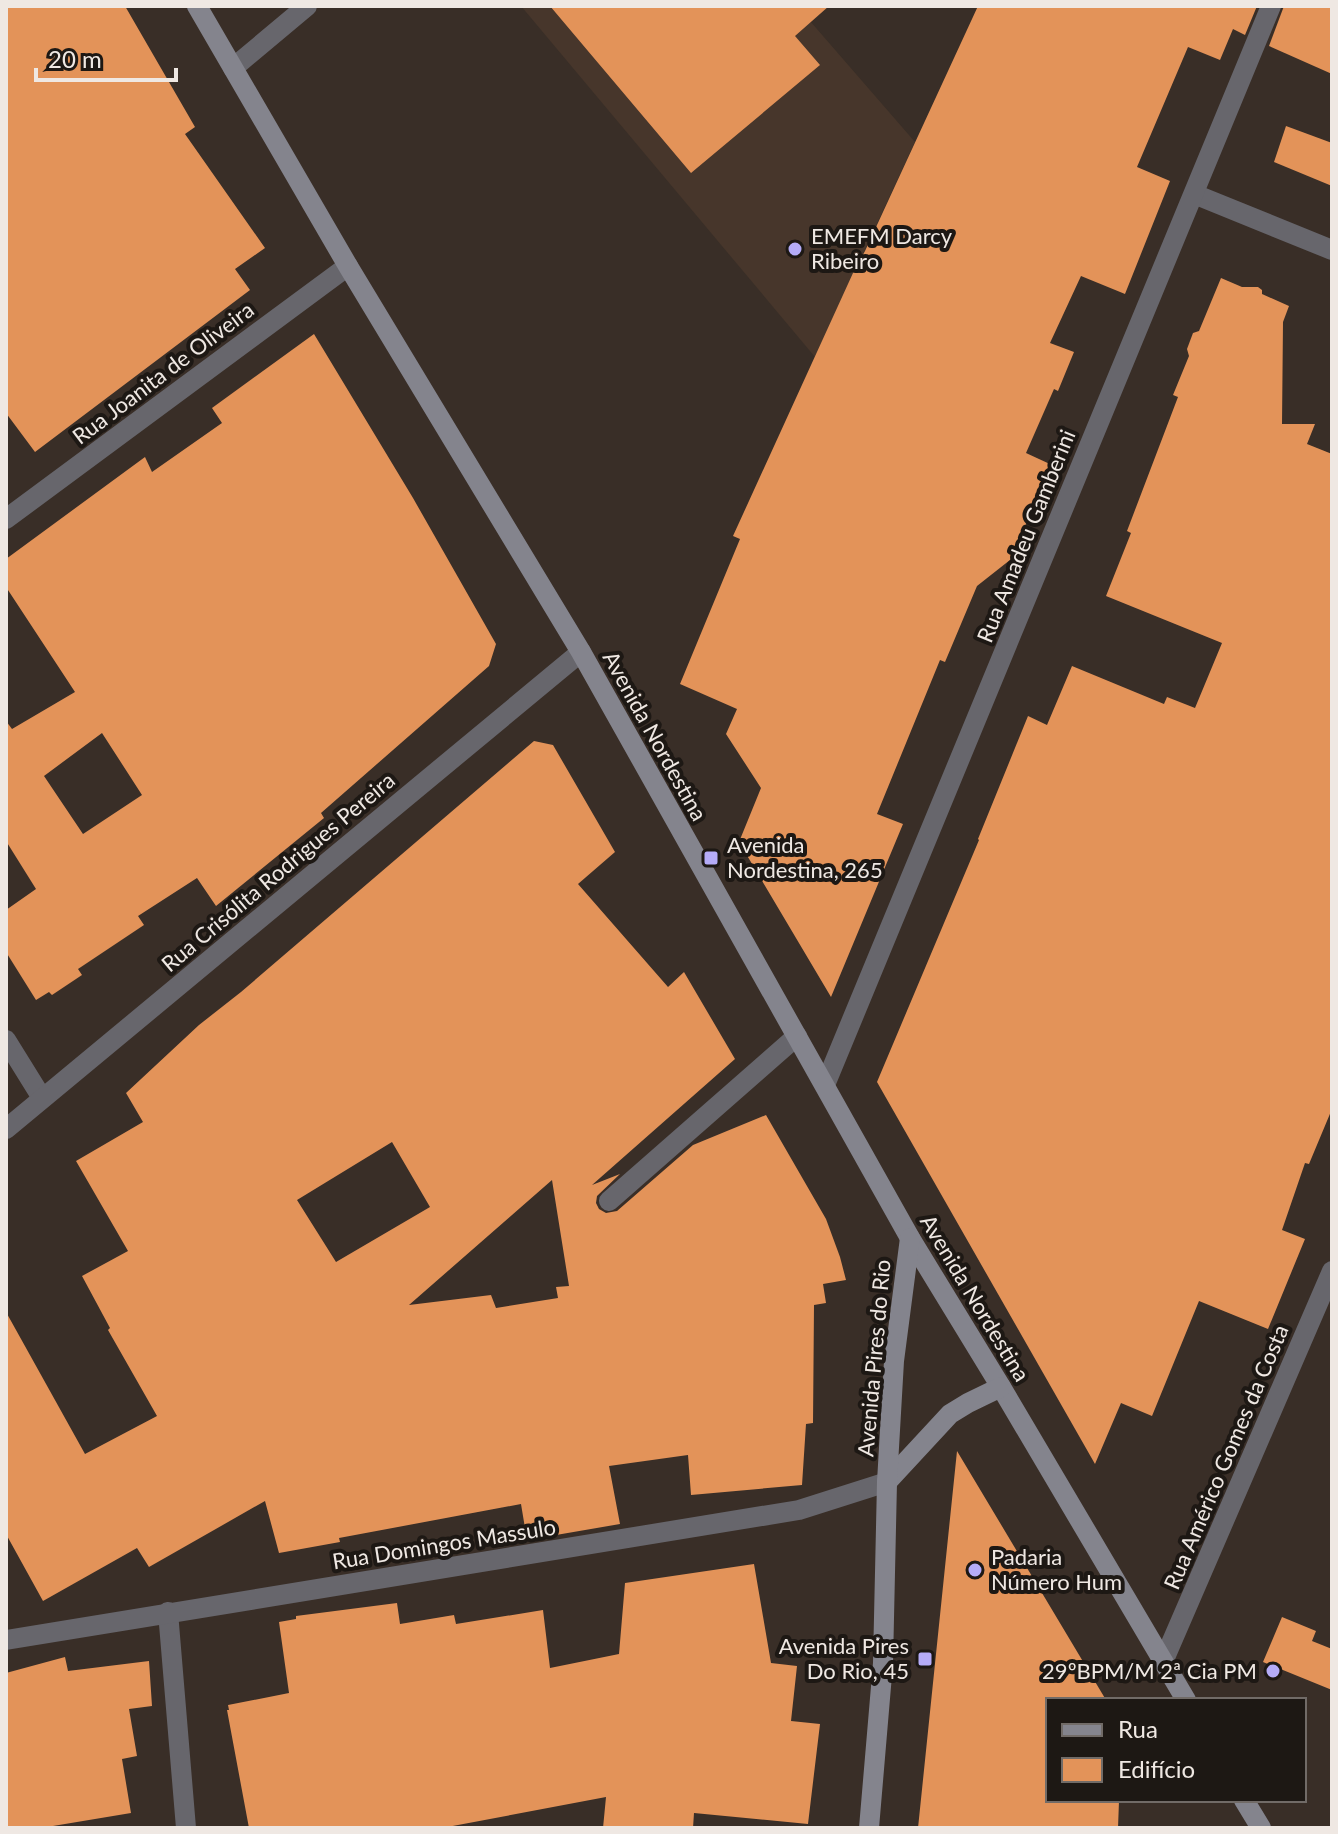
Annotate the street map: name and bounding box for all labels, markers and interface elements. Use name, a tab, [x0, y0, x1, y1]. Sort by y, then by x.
scale bar	[36, 32, 176, 82]
text: 20 m	[48, 44, 102, 73]
place label: EMEFM Darcy Ribeiro	[811, 222, 953, 274]
marker: EMEFM Darcy Ribeiro	[786, 240, 804, 258]
street label: Rua Joanita de Oliveira	[67, 296, 259, 450]
street label: Rua Amadeu Gamberini	[971, 426, 1081, 646]
street label: Avenida Nordestina	[598, 646, 713, 825]
street label: Rua Crisólita Rodrigues Pereira	[156, 766, 400, 977]
place label: Avenida Nordestina, 265	[727, 831, 883, 883]
marker: Avenida Nordestina, 265	[702, 849, 720, 867]
street label: Avenida Nordestina	[915, 1209, 1036, 1386]
street label: Avenida Pires do Rio	[851, 1258, 896, 1458]
street label: Rua Américo Gomes da Costa	[1157, 1320, 1294, 1593]
street label: Rua Domingos Massulo	[330, 1513, 558, 1574]
place label: Padaria Número Hum	[991, 1543, 1122, 1595]
marker: Padaria Número Hum	[966, 1561, 984, 1579]
place label: Avenida Pires Do Rio, 45	[779, 1632, 909, 1684]
marker: Avenida Pires Do Rio, 45	[916, 1650, 934, 1668]
place label: 29ºBPM/M 2ª Cia PM	[1042, 1657, 1257, 1684]
marker: 29ºBPM/M 2ª Cia PM	[1264, 1662, 1282, 1680]
legend	[1046, 1698, 1306, 1802]
text: Rua	[1118, 1714, 1158, 1743]
text: Edifício	[1118, 1754, 1195, 1783]

